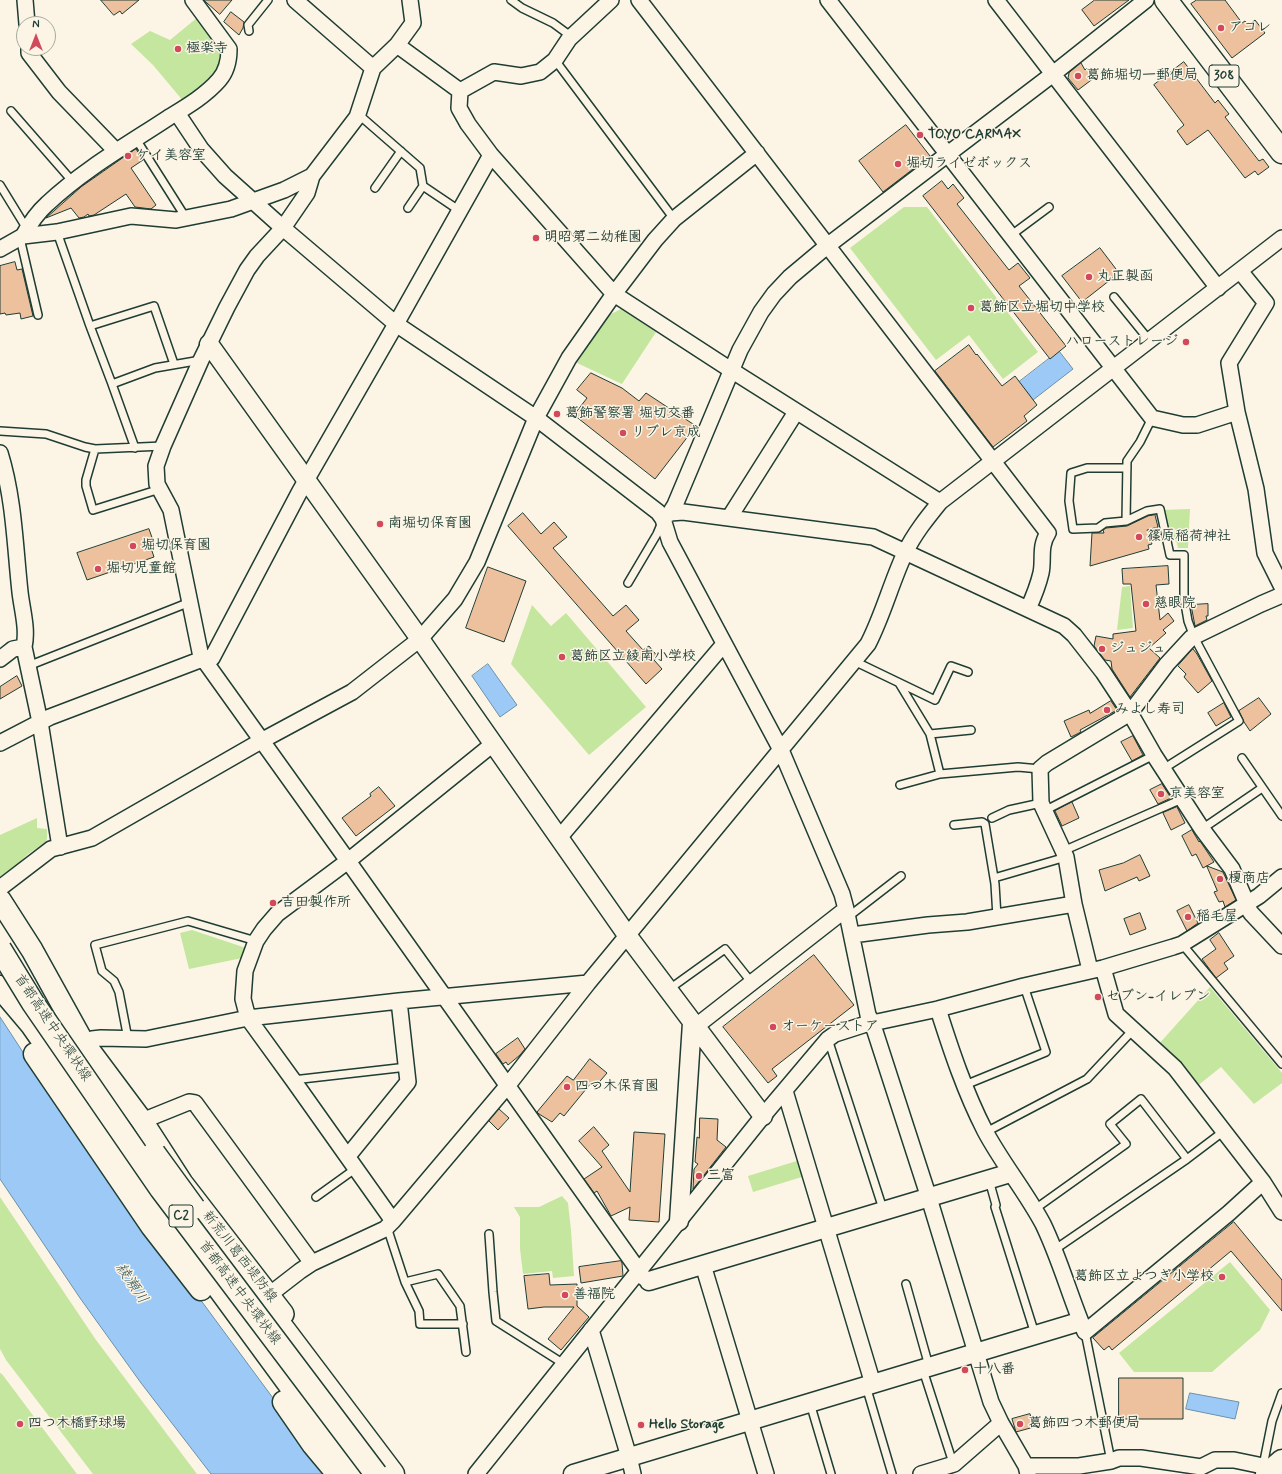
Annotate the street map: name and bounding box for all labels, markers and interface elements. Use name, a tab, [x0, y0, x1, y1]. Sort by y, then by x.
north arrow	[16, 16, 56, 56]
text: N	[32, 18, 40, 32]
place label: アコレ	[1229, 20, 1271, 36]
marker: アコレ	[1216, 23, 1226, 33]
place label: 極楽寺	[186, 41, 228, 57]
marker: 極楽寺	[173, 44, 183, 54]
road number: 308	[1209, 65, 1239, 87]
place label: 葛飾堀切一郵便局	[1086, 68, 1198, 84]
marker: 葛飾堀切一郵便局	[1073, 71, 1083, 81]
place label: TOYO CARMAX	[928, 127, 1021, 143]
marker: TOYO CARMAX	[915, 130, 925, 140]
place label: ケイ美容室	[136, 148, 206, 164]
marker: ケイ美容室	[123, 151, 133, 161]
place label: 堀切ライゼボックス	[906, 156, 1032, 172]
marker: 堀切ライゼボックス	[893, 159, 903, 169]
place label: 明昭第二幼稚園	[544, 230, 642, 246]
marker: 明昭第二幼稚園	[531, 233, 541, 243]
place label: 丸正製函	[1097, 269, 1153, 285]
marker: 丸正製函	[1084, 272, 1094, 282]
place label: 葛飾区立堀切中学校	[979, 300, 1105, 316]
marker: 葛飾区立堀切中学校	[966, 303, 976, 313]
place label: ハローストレージ	[1065, 334, 1178, 350]
marker: ハローストレージ	[1181, 337, 1191, 347]
place label: 葛飾警察署 堀切交番	[565, 406, 695, 422]
marker: 葛飾警察署 堀切交番	[552, 409, 562, 419]
place label: リブレ京成	[631, 425, 701, 441]
marker: リブレ京成	[618, 428, 628, 438]
place label: 南堀切保育園	[388, 516, 472, 532]
marker: 南堀切保育園	[375, 519, 385, 529]
place label: 篠原稲荷神社	[1147, 529, 1231, 545]
marker: 篠原稲荷神社	[1134, 532, 1144, 542]
place label: 堀切保育園	[141, 538, 211, 554]
marker: 堀切保育園	[128, 541, 138, 551]
place label: 堀切児童館	[106, 561, 176, 577]
marker: 堀切児童館	[93, 564, 103, 574]
place label: 慈眼院	[1154, 596, 1196, 612]
marker: 慈眼院	[1141, 599, 1151, 609]
place label: ジュジュ	[1110, 641, 1166, 657]
marker: ジュジュ	[1097, 644, 1107, 654]
place label: 葛飾区立綾南小学校	[570, 649, 696, 665]
marker: 葛飾区立綾南小学校	[557, 652, 567, 662]
place label: みよし寿司	[1115, 702, 1185, 718]
marker: みよし寿司	[1102, 705, 1112, 715]
place label: 京美容室	[1169, 786, 1225, 802]
marker: 京美容室	[1156, 789, 1166, 799]
place label: 榎商店	[1228, 871, 1270, 887]
marker: 榎商店	[1215, 874, 1225, 884]
place label: 吉田製作所	[281, 895, 351, 911]
marker: 吉田製作所	[268, 898, 278, 908]
place label: 稲毛屋	[1196, 909, 1238, 925]
marker: 稲毛屋	[1183, 912, 1193, 922]
street label: 首都高速中央環状線	[10, 971, 94, 1085]
place label: セブン-イレブン	[1106, 989, 1210, 1005]
marker: セブン-イレブン	[1093, 992, 1103, 1002]
place label: オーケーストア	[781, 1019, 879, 1035]
marker: オーケーストア	[768, 1022, 778, 1032]
place label: 四つ木保育園	[575, 1079, 659, 1095]
marker: 四つ木保育園	[562, 1082, 572, 1092]
place label: 三富	[707, 1168, 735, 1184]
marker: 三富	[694, 1171, 704, 1181]
road number: C2	[169, 1205, 193, 1227]
street label: 新荒川葛西堤防線	[198, 1208, 280, 1306]
street label: 首都高速中央環状線	[194, 1238, 284, 1348]
water label: 綾瀬川	[111, 1260, 151, 1308]
place label: 葛飾区立よつぎ小学校	[1074, 1269, 1214, 1285]
marker: 葛飾区立よつぎ小学校	[1217, 1272, 1227, 1282]
place label: 善福院	[573, 1287, 615, 1303]
marker: 善福院	[560, 1290, 570, 1300]
place label: 十八番	[973, 1362, 1015, 1378]
marker: 十八番	[960, 1365, 970, 1375]
place label: 四つ木橋野球場	[28, 1416, 126, 1432]
place label: 葛飾四つ木郵便局	[1028, 1416, 1140, 1432]
place label: Hello Storage	[649, 1417, 725, 1433]
marker: 四つ木橋野球場	[15, 1419, 25, 1429]
marker: 葛飾四つ木郵便局	[1015, 1419, 1025, 1429]
marker: Hello Storage	[636, 1420, 646, 1430]

